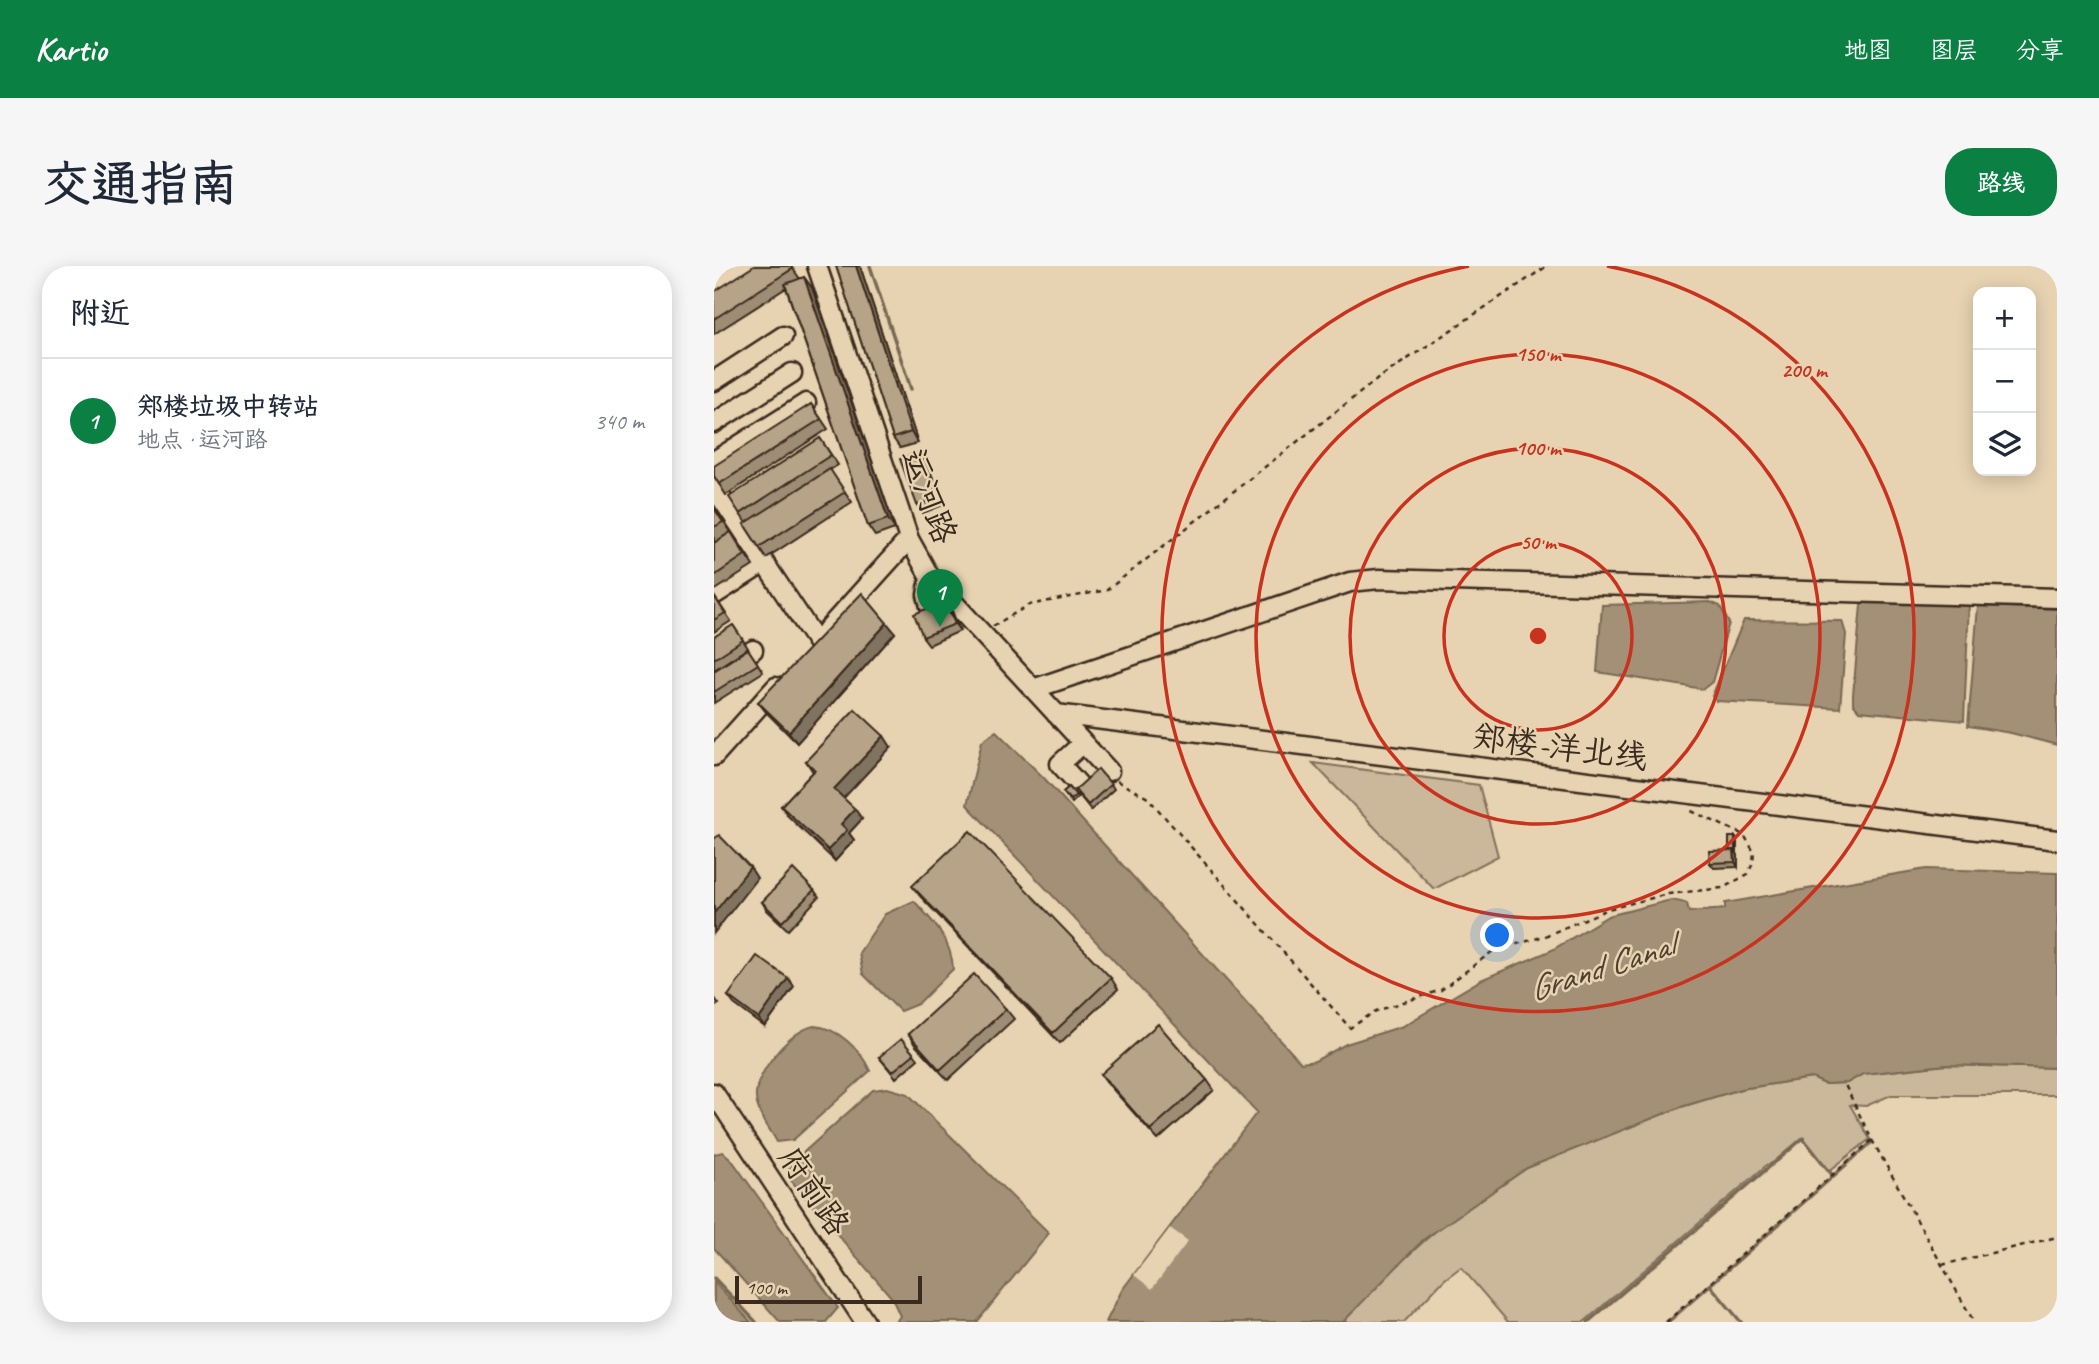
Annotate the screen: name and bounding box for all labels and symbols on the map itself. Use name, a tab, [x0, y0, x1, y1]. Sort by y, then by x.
text: 150 m	[1515, 341, 1563, 367]
text: 200 m	[1781, 357, 1829, 383]
text: 100 m	[1515, 435, 1563, 461]
street label: 运河路	[892, 442, 966, 550]
text: 50 m	[1520, 529, 1558, 555]
pin: 1	[917, 569, 963, 627]
centre of rings	[1526, 624, 1550, 648]
street label: 郑楼-洋北线	[1470, 715, 1650, 779]
your location	[1480, 918, 1514, 952]
water label: Grand Canal	[1523, 919, 1690, 1012]
street label: 府前路	[769, 1138, 859, 1244]
scale bar	[735, 1273, 922, 1305]

